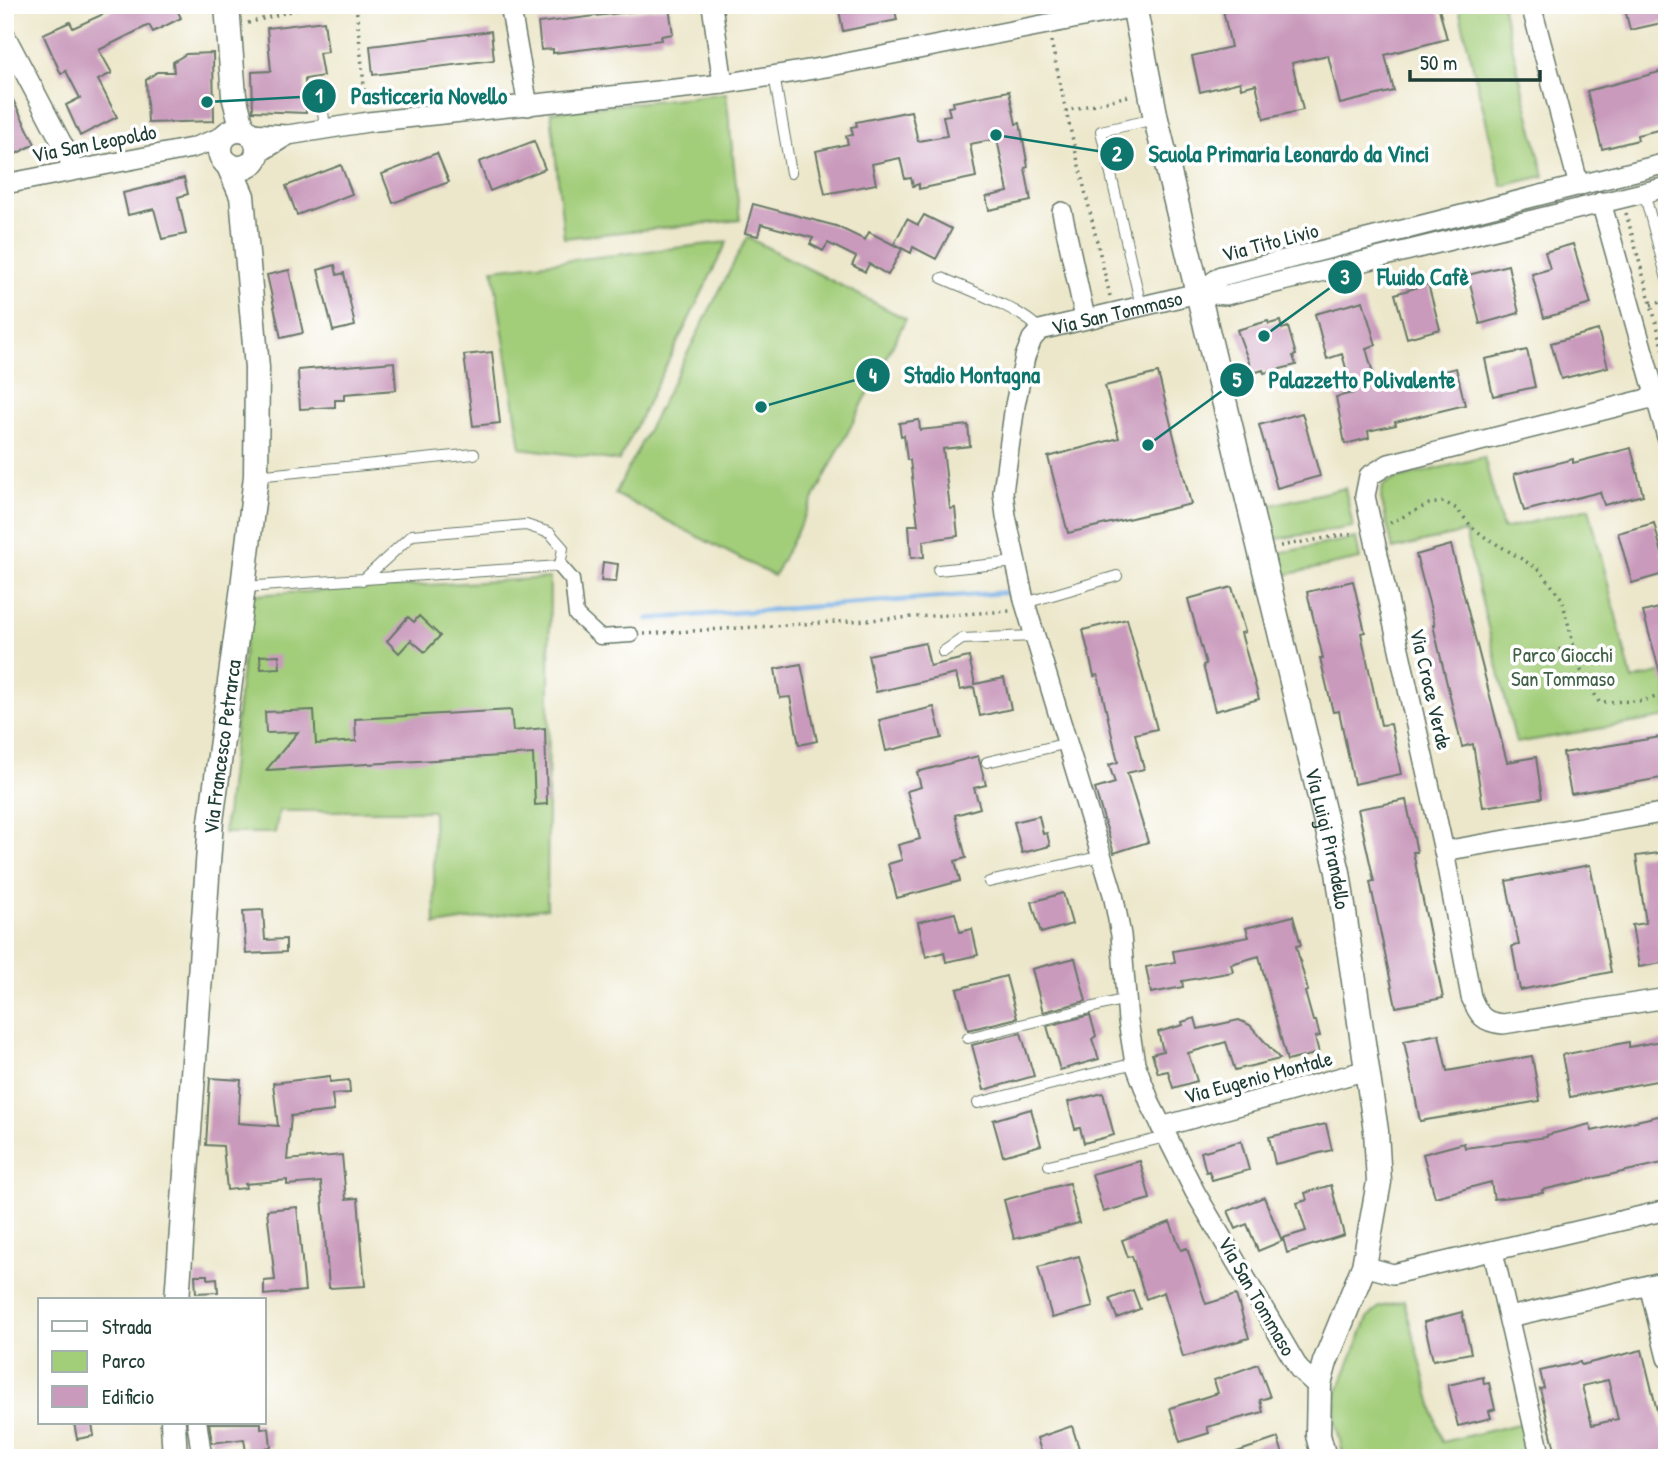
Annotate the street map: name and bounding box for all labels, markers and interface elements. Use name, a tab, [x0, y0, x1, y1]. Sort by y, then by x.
scale bar	[1410, 38, 1539, 82]
text: 50 m	[1420, 48, 1457, 77]
callout: Pasticceria Novello	[301, 74, 521, 118]
text: Pasticceria Novello	[351, 80, 508, 111]
text: 1	[315, 81, 323, 110]
street label: Via San Leopoldo	[29, 117, 159, 169]
callout: Scuola Primaria Leonardo da Vinci	[1099, 132, 1443, 176]
text: Scuola Primaria Leonardo da Vinci	[1148, 138, 1430, 169]
text: 2	[1112, 139, 1122, 168]
street label: Via Tito Livio	[1219, 215, 1321, 269]
callout: Fluido Cafè	[1328, 255, 1482, 299]
text: Fluido Cafè	[1376, 261, 1470, 292]
text: 3	[1340, 262, 1350, 291]
street label: Via San Tommaso	[1048, 283, 1185, 341]
callout: Stadio Montagna	[855, 353, 1054, 397]
callout: Palazzetto Polivalente	[1219, 358, 1469, 402]
text: Stadio Montagna	[904, 359, 1040, 391]
text: 4	[869, 361, 877, 390]
text: Palazzetto Polivalente	[1269, 364, 1456, 395]
text: 5	[1233, 365, 1242, 394]
street label: Via Croce Verde	[1403, 625, 1459, 753]
park label: Parco Giocchi San Tommaso	[1511, 640, 1615, 693]
street label: Via Francesco Petrarca	[196, 658, 247, 835]
street label: Via Luigi Pirandello	[1299, 765, 1358, 911]
street label: Via Eugenio Montale	[1181, 1043, 1335, 1111]
street label: Via San Tommaso	[1211, 1231, 1303, 1361]
legend	[38, 1298, 266, 1424]
text: Strada	[102, 1312, 152, 1341]
text: Parco	[102, 1346, 145, 1375]
text: Edificio	[102, 1382, 154, 1411]

